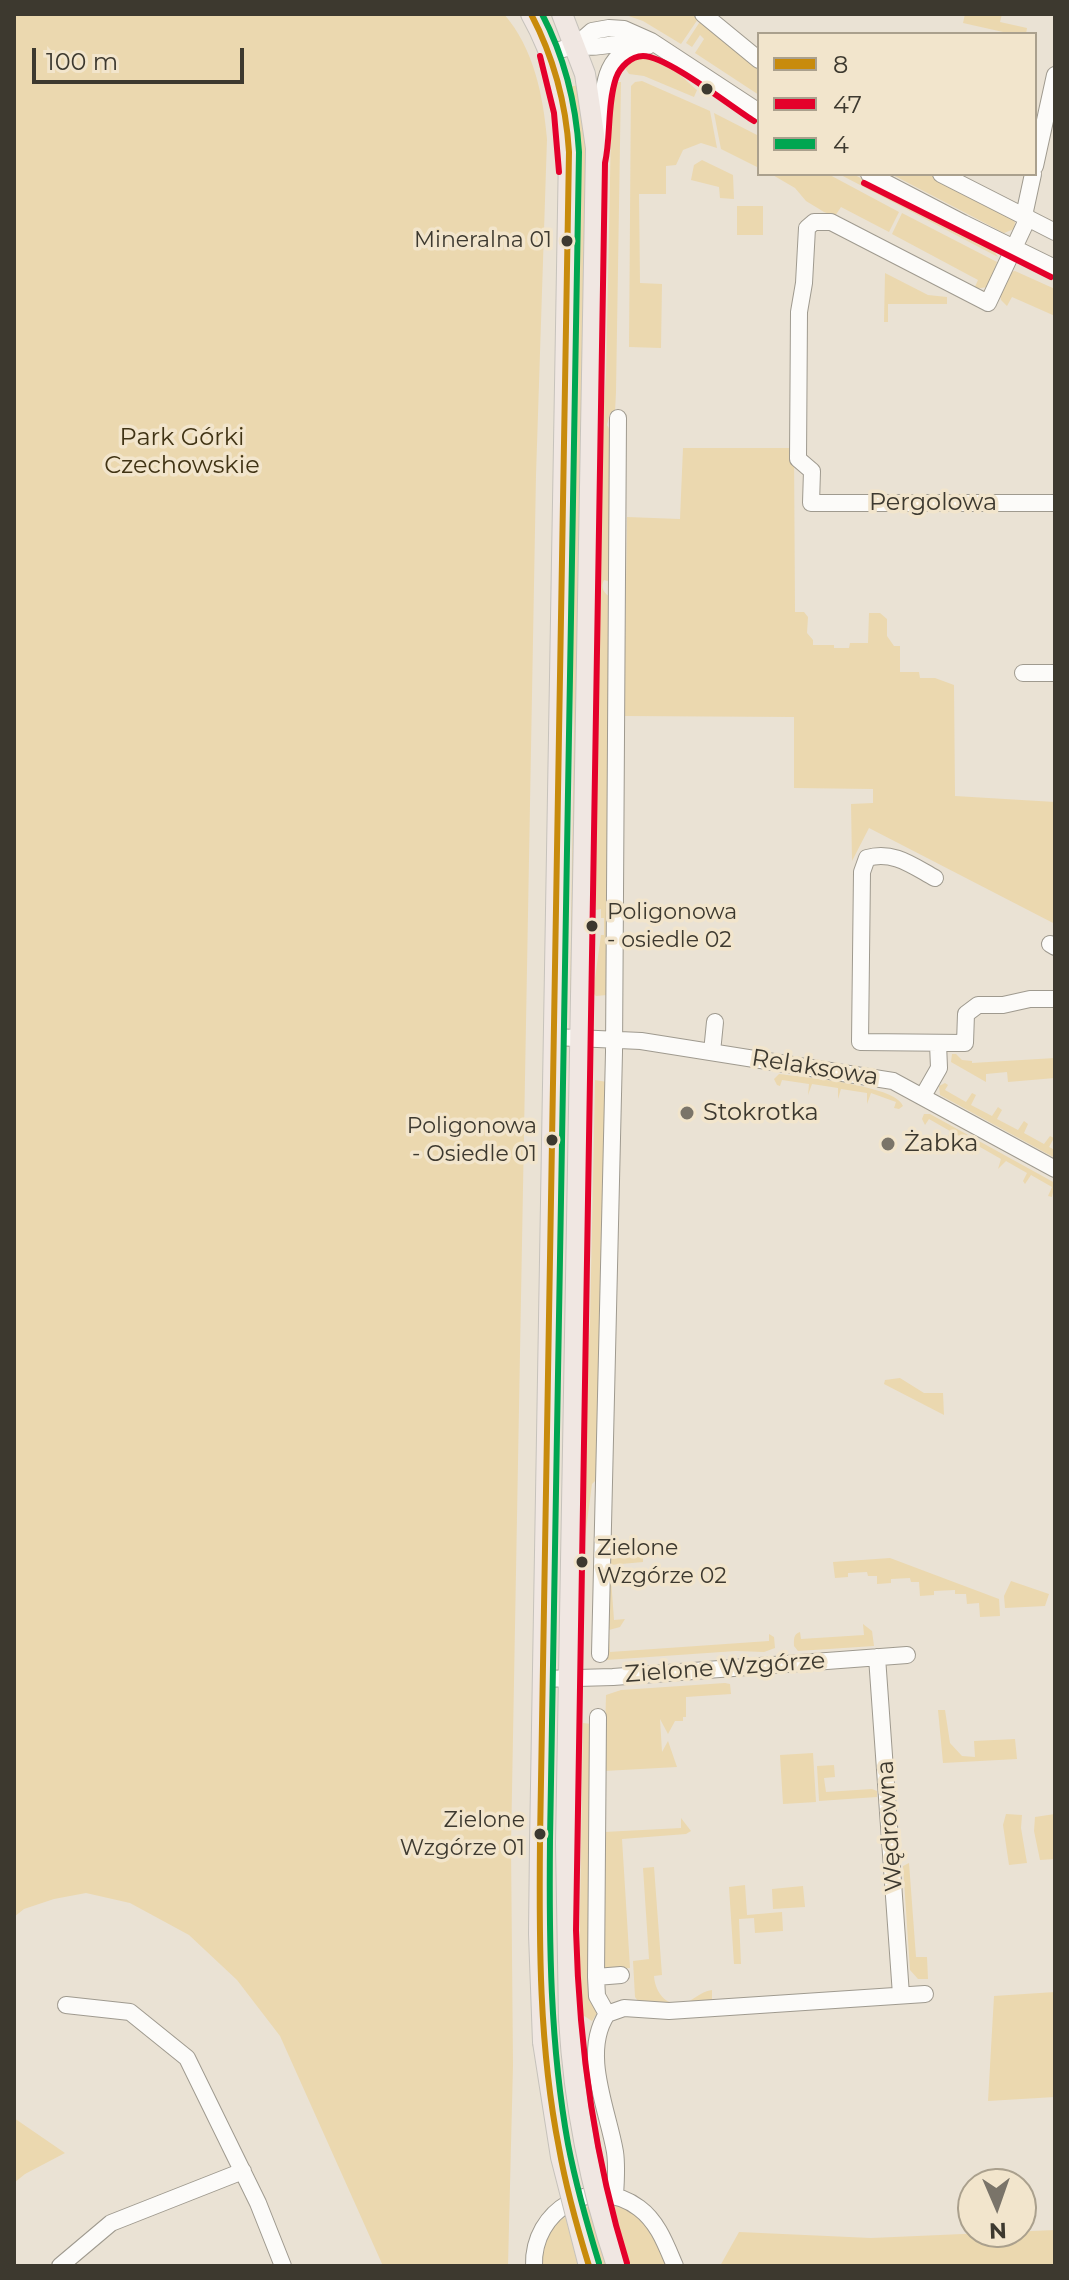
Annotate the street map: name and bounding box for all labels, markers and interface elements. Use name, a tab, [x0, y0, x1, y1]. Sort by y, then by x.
scale bar	[36, 32, 248, 82]
legend	[757, 32, 1037, 176]
text: 100 m	[46, 47, 118, 76]
text: 8	[833, 50, 848, 79]
unlabelled marker	[699, 81, 715, 97]
text: 47	[833, 90, 862, 119]
text: 4	[833, 130, 849, 159]
place label: Mineralna 01	[414, 228, 552, 254]
marker: Mineralna 01	[559, 233, 575, 249]
park label: Park Górki Czechowskie	[104, 424, 260, 480]
street label: Pergolowa	[869, 489, 997, 517]
place label: Poligonowa - osiedle 02	[607, 900, 737, 952]
marker: Poligonowa - osiedle 02	[584, 918, 600, 934]
street label: Relaksowa	[750, 1044, 880, 1092]
place label: Stokrotka	[703, 1099, 819, 1127]
marker: Stokrotka	[678, 1104, 696, 1122]
place label: Poligonowa - Osiedle 01	[407, 1114, 537, 1166]
place label: Żabka	[904, 1130, 978, 1158]
marker: Poligonowa - Osiedle 01	[544, 1132, 560, 1148]
marker: Żabka	[879, 1135, 897, 1153]
place label: Zielone Wzgórze 02	[597, 1536, 727, 1588]
marker: Zielone Wzgórze 02	[574, 1554, 590, 1570]
street label: Zielone Wzgórze	[624, 1647, 826, 1689]
street label: Wędrowna	[871, 1759, 909, 1893]
place label: Zielone Wzgórze 01	[400, 1808, 525, 1860]
marker: Zielone Wzgórze 01	[532, 1826, 548, 1842]
north arrow	[957, 2168, 1037, 2248]
text: N	[988, 2217, 1007, 2244]

